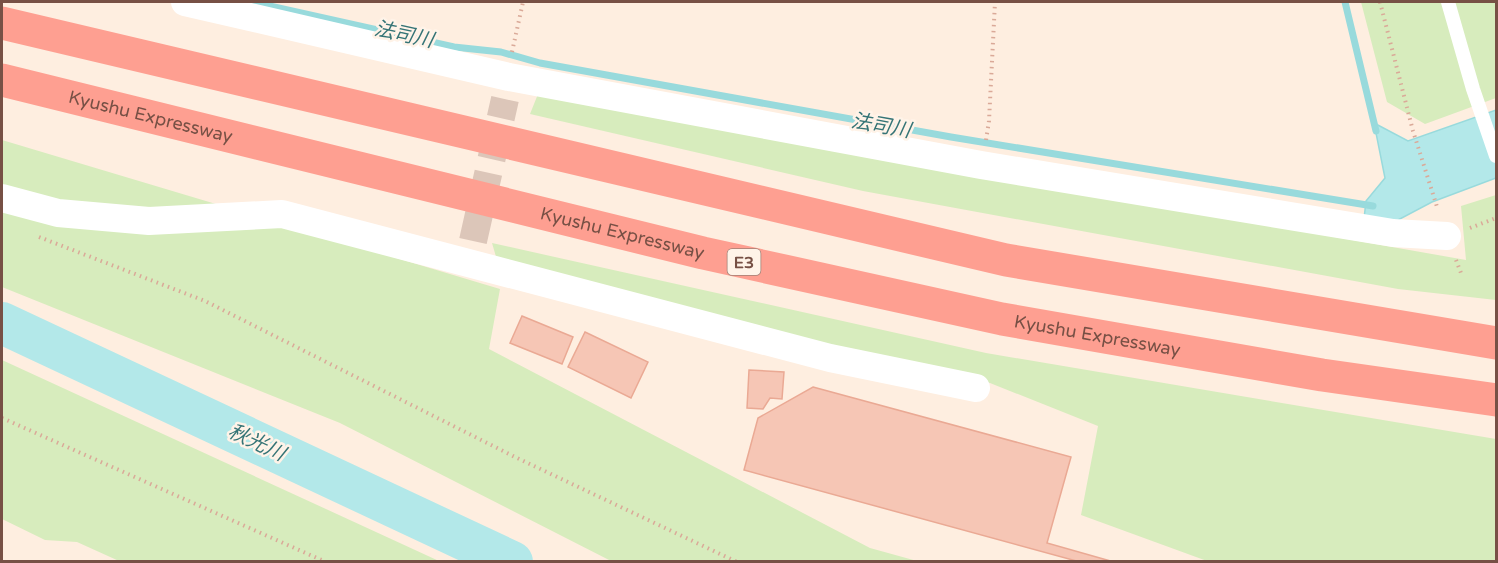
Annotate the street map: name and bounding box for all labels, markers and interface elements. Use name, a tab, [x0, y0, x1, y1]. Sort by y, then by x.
water label: 法司川	[372, 17, 438, 53]
street label: Kyushu Expressway	[66, 86, 235, 148]
water label: 法司川	[849, 109, 914, 143]
street label: Kyushu Expressway	[538, 202, 707, 264]
road number: E3	[728, 249, 760, 275]
street label: Kyushu Expressway	[1013, 310, 1182, 361]
water label: 秋光川	[224, 419, 291, 467]

